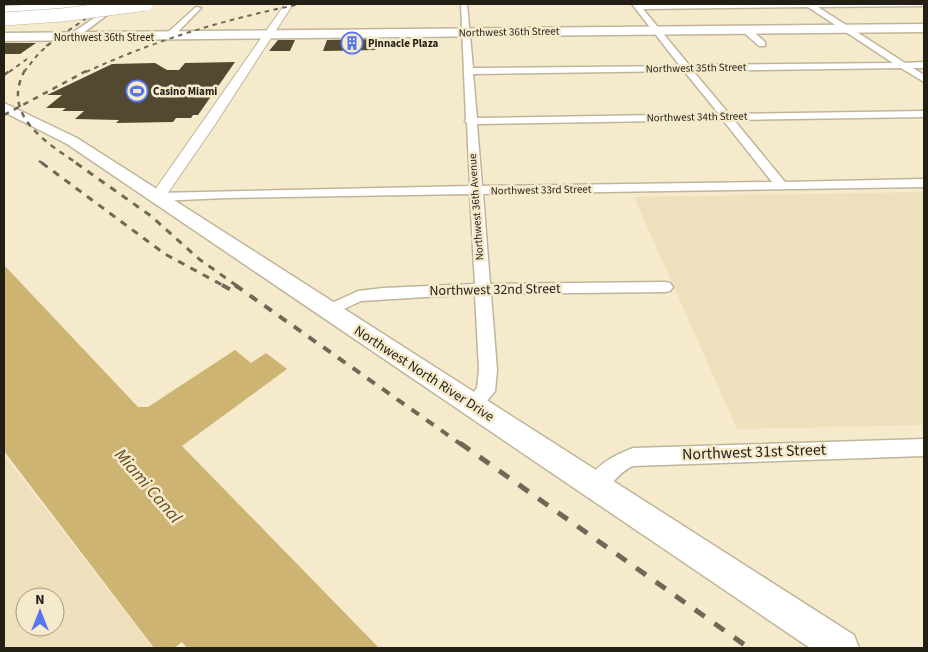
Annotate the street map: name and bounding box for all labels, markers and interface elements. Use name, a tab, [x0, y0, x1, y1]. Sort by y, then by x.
street label: Northwest 36th Street	[459, 24, 560, 40]
street label: Northwest 36th Street	[54, 30, 155, 45]
building icon: Pinnacle Plaza	[340, 31, 364, 55]
place label: Pinnacle Plaza	[368, 36, 439, 51]
street label: Northwest 35th Street	[646, 60, 747, 76]
sports icon: Casino Miami	[125, 79, 149, 103]
place label: Casino Miami	[153, 84, 217, 99]
street label: Northwest 34th Street	[647, 109, 748, 125]
street label: Northwest 36th Avenue	[465, 153, 487, 261]
street label: Northwest 33rd Street	[491, 182, 592, 198]
street label: Northwest 32nd Street	[429, 279, 561, 301]
street label: Northwest North River Drive	[350, 321, 498, 427]
street label: Northwest 31st Street	[682, 438, 827, 466]
water label: Miami Canal	[108, 443, 188, 529]
north arrow	[15, 587, 65, 637]
text: N	[35, 590, 45, 610]

